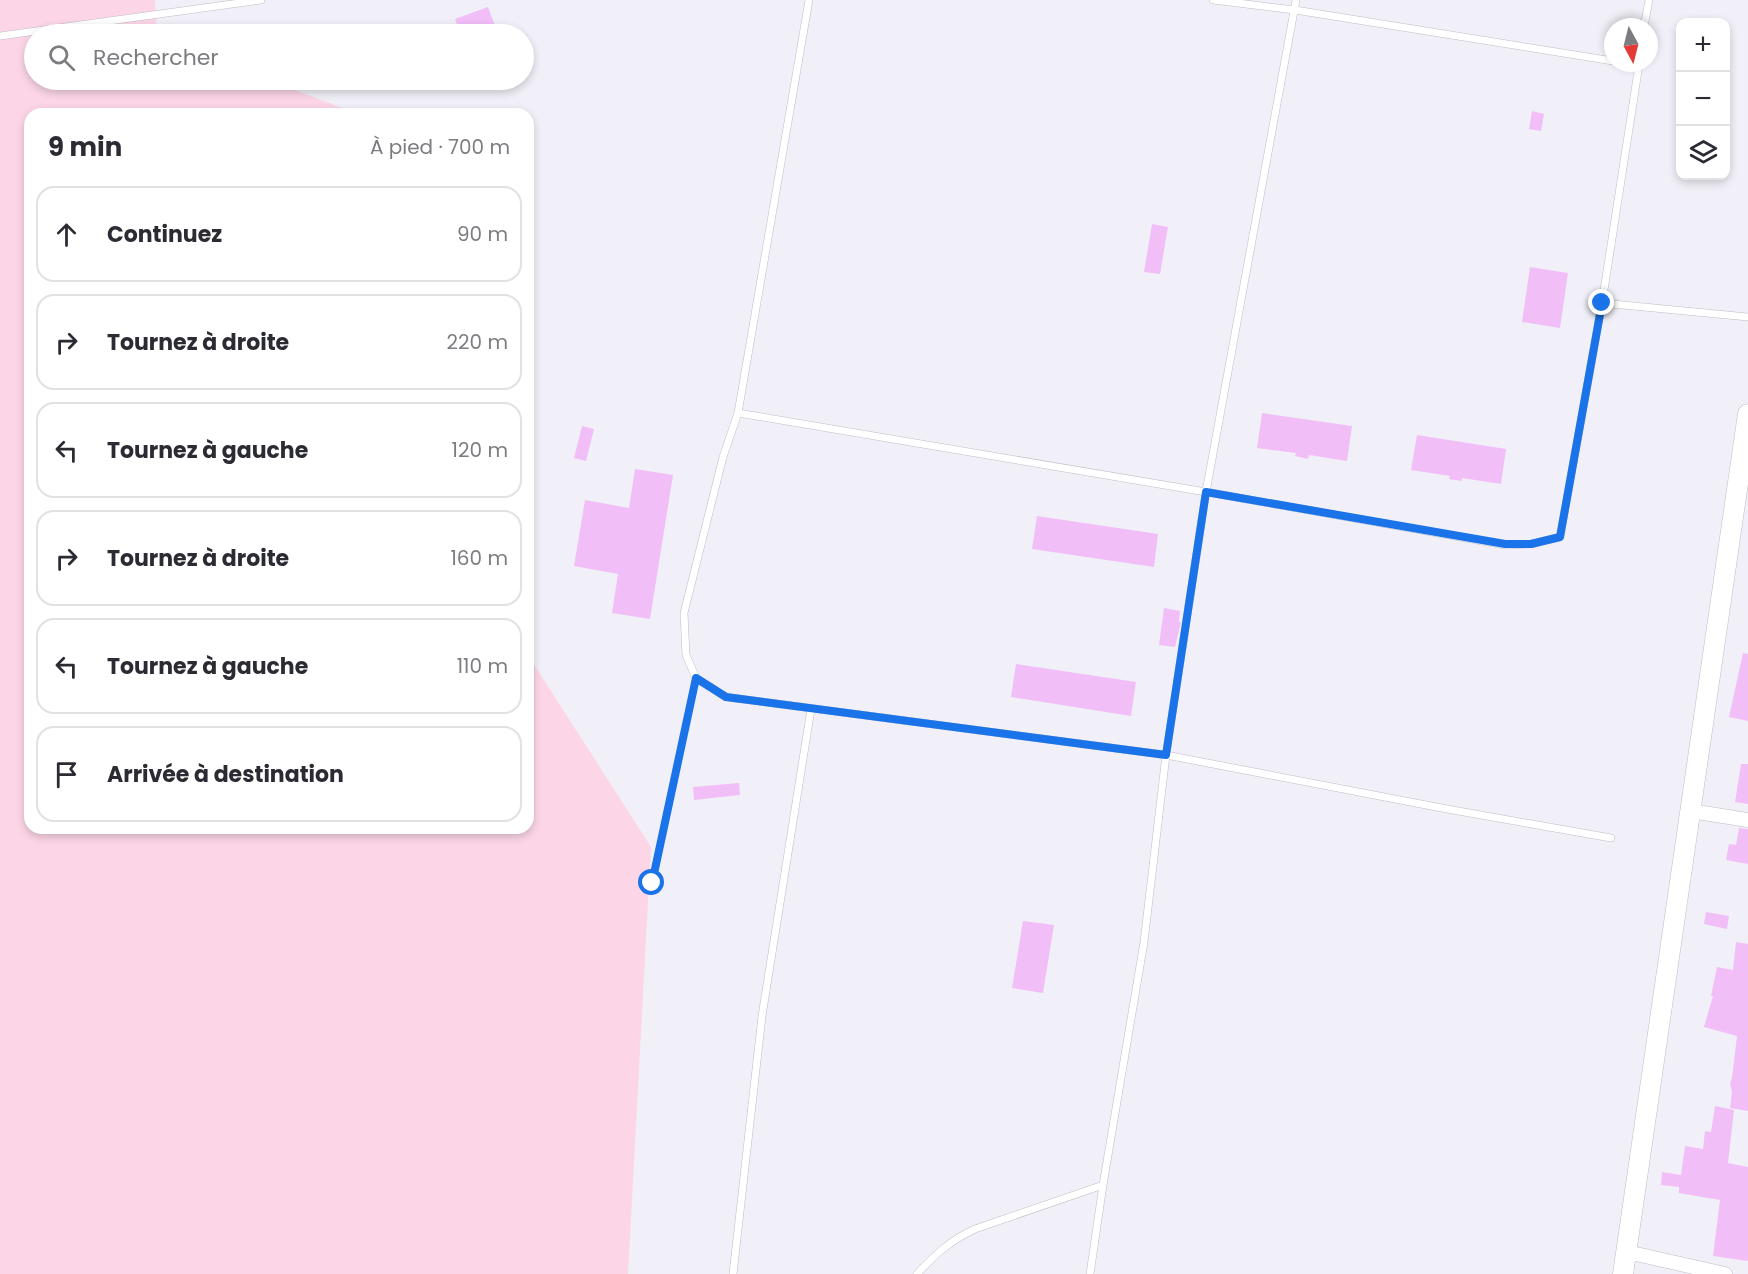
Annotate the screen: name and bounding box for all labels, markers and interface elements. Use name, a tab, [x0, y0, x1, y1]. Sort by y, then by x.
north arrow	[1604, 18, 1658, 72]
map controls	[1676, 18, 1730, 180]
button: +	[1676, 18, 1730, 72]
search box	[24, 24, 534, 90]
icon: search	[45, 41, 78, 74]
text: Rechercher	[93, 42, 219, 73]
button: −	[1676, 72, 1730, 126]
button: layers	[1676, 126, 1730, 180]
text: 9 min	[48, 129, 122, 165]
text: À pied · 700 m	[370, 133, 510, 161]
icon: ahead	[50, 218, 83, 251]
text: Continuez	[107, 219, 222, 250]
text: 90 m	[457, 220, 508, 248]
route end	[1588, 289, 1614, 315]
icon: right	[50, 326, 83, 359]
text: Tournez à droite	[107, 327, 289, 358]
text: 220 m	[447, 328, 508, 356]
icon: left	[50, 434, 83, 467]
text: Tournez à gauche	[107, 435, 308, 466]
text: 120 m	[452, 436, 508, 464]
icon: right	[50, 542, 83, 575]
text: Tournez à droite	[107, 543, 289, 574]
text: 160 m	[450, 544, 508, 572]
icon: left	[50, 650, 83, 683]
text: Tournez à gauche	[107, 651, 308, 682]
text: 110 m	[457, 652, 508, 680]
icon: arrive	[50, 758, 83, 791]
text: Arrivée à destination	[107, 759, 344, 790]
route start	[638, 869, 664, 895]

